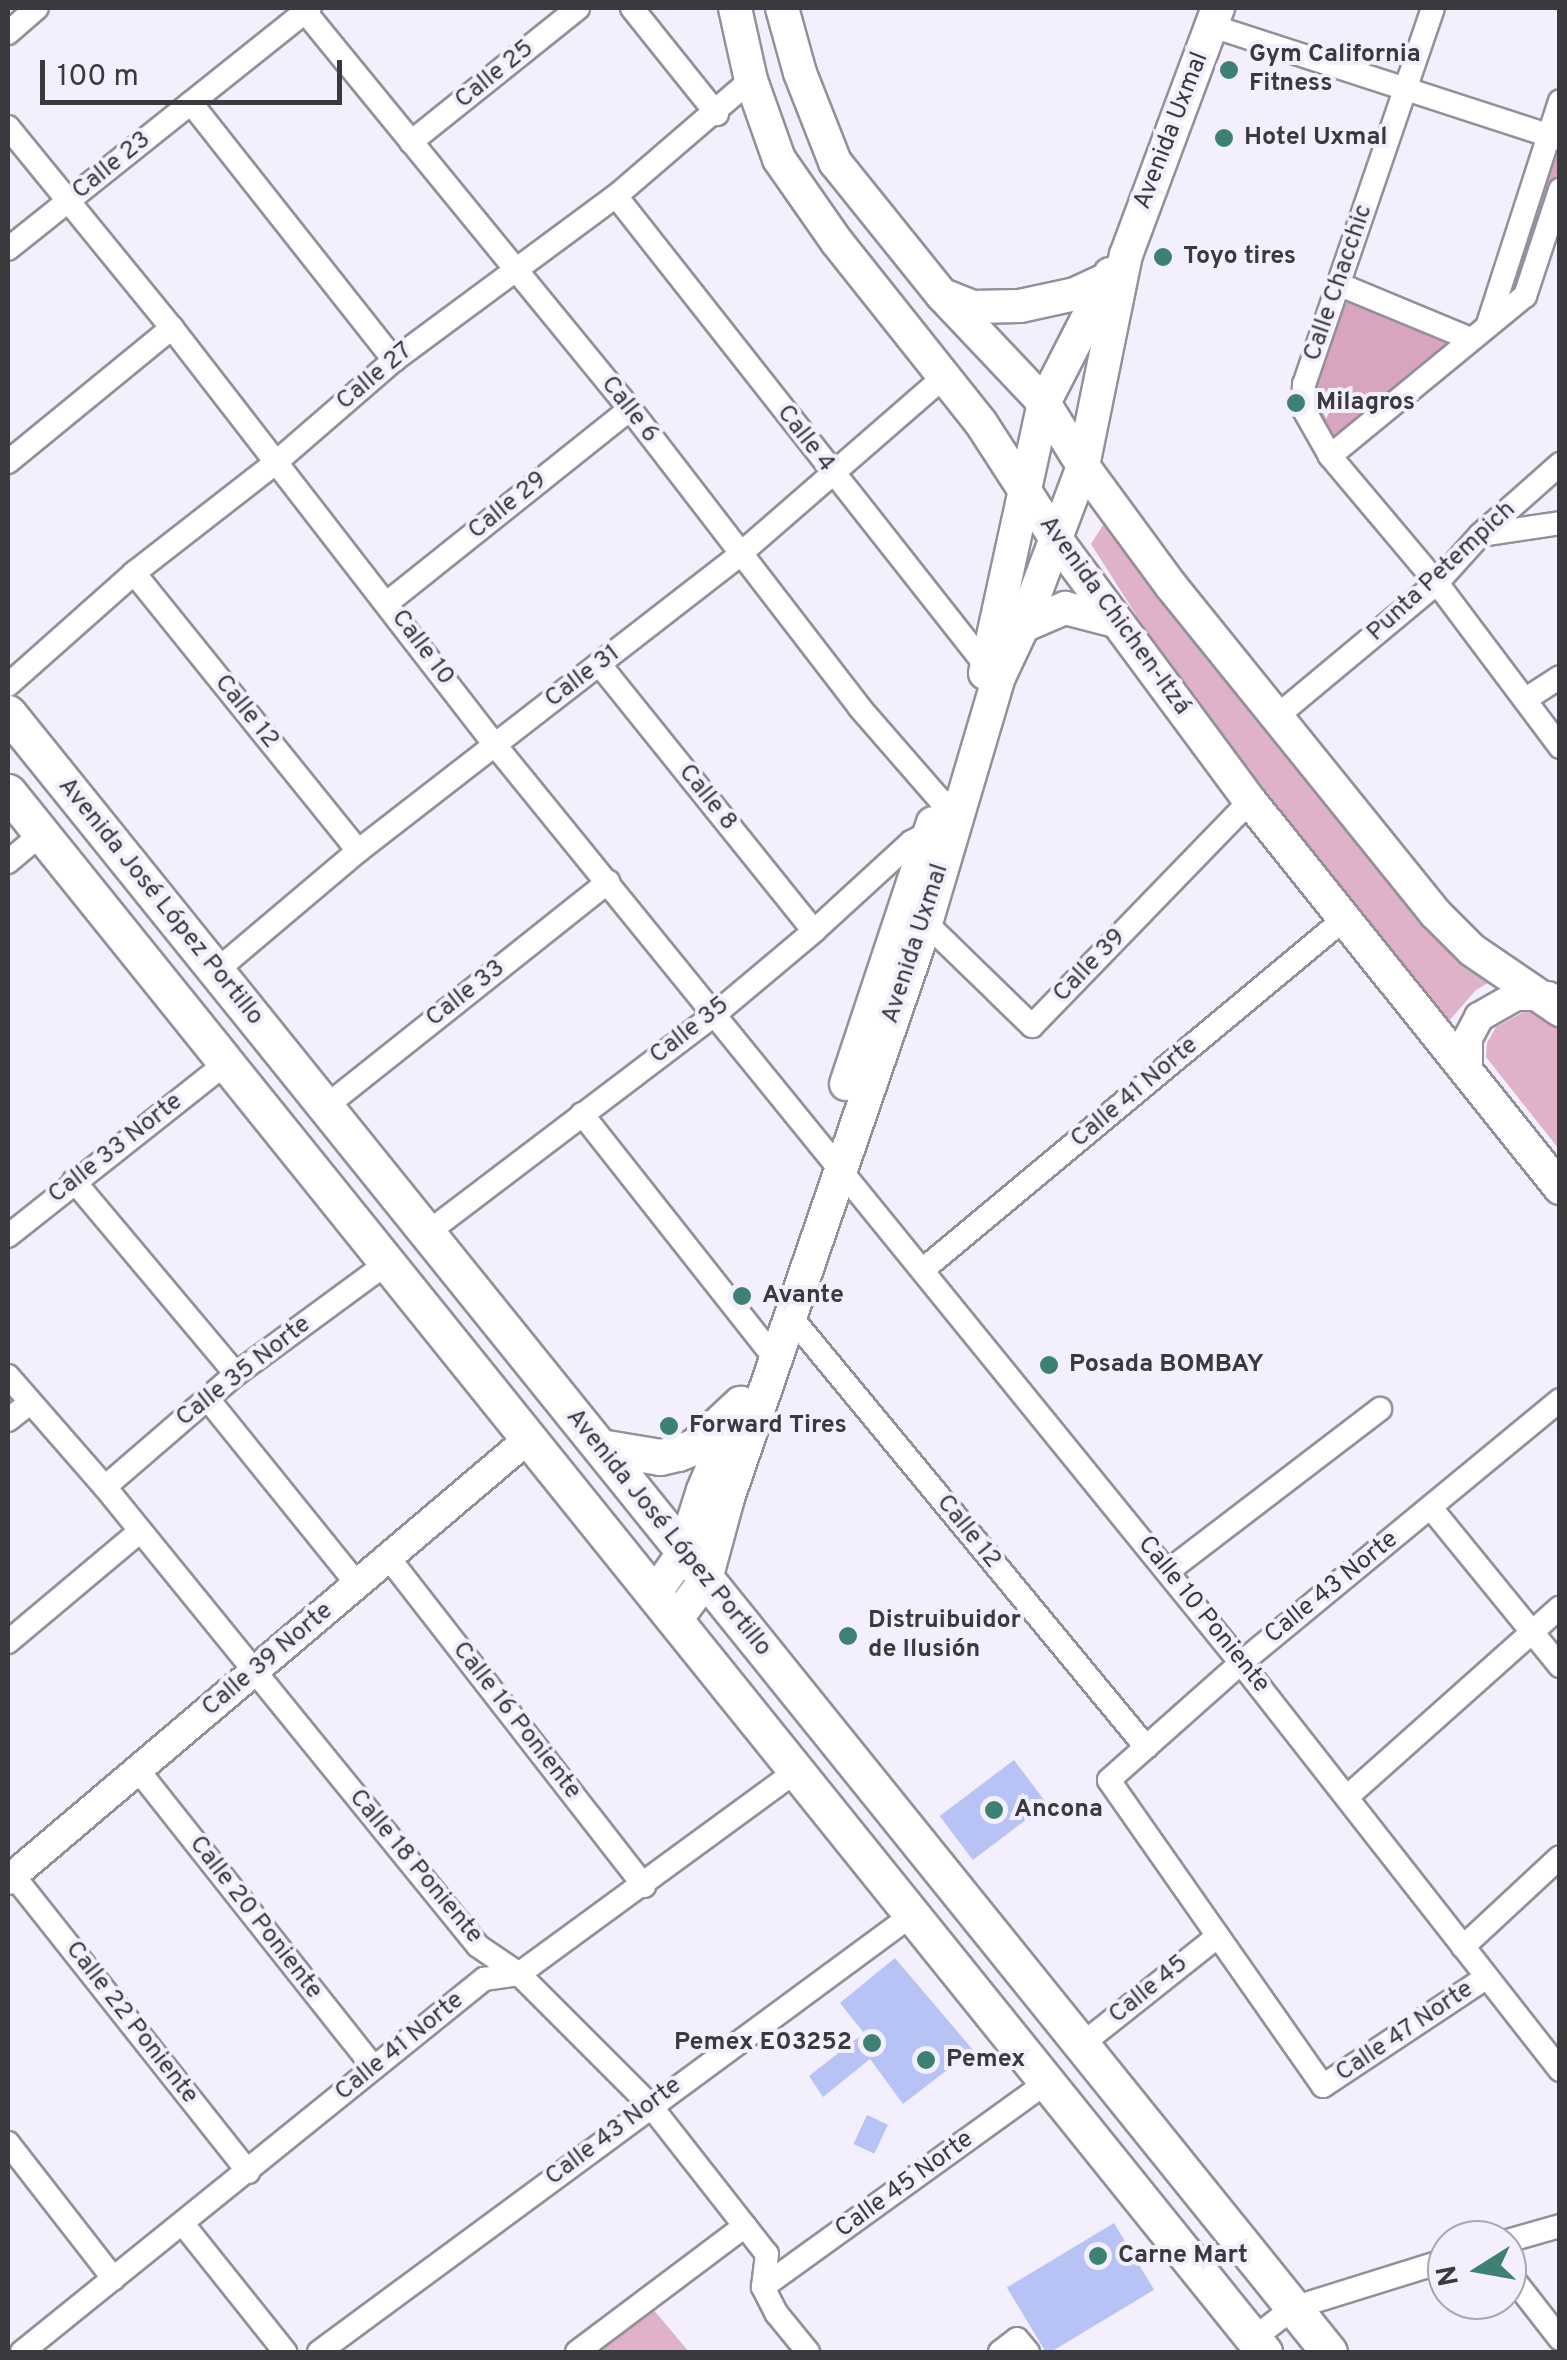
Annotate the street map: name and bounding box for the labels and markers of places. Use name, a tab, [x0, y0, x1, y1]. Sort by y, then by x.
place label: Gym California Fitness	[1249, 41, 1421, 100]
marker: Gym California Fitness	[1218, 59, 1240, 81]
place label: Hotel Uxmal	[1244, 123, 1388, 153]
marker: Hotel Uxmal	[1213, 127, 1235, 149]
place label: Toyo tires	[1183, 242, 1296, 272]
marker: Toyo tires	[1152, 246, 1174, 268]
place label: Milagros	[1316, 388, 1415, 418]
marker: Milagros	[1285, 392, 1307, 414]
place label: Avante	[762, 1281, 844, 1311]
marker: Avante	[731, 1285, 753, 1307]
place label: Posada BOMBAY	[1069, 1350, 1264, 1380]
marker: Posada BOMBAY	[1038, 1354, 1060, 1376]
place label: Forward Tires	[689, 1411, 847, 1441]
marker: Forward Tires	[658, 1415, 680, 1437]
place label: Distruibuidor de Ilusión	[868, 1607, 1021, 1666]
marker: Distruibuidor de Ilusión	[837, 1625, 859, 1647]
place label: Ancona	[1014, 1795, 1103, 1825]
marker: Ancona	[983, 1799, 1005, 1821]
place label: Pemex E03252	[674, 2028, 852, 2058]
marker: Pemex E03252	[861, 2032, 883, 2054]
place label: Pemex	[946, 2045, 1025, 2075]
marker: Pemex	[915, 2049, 937, 2071]
place label: Carne Mart	[1118, 2241, 1248, 2271]
marker: Carne Mart	[1087, 2245, 1109, 2267]

